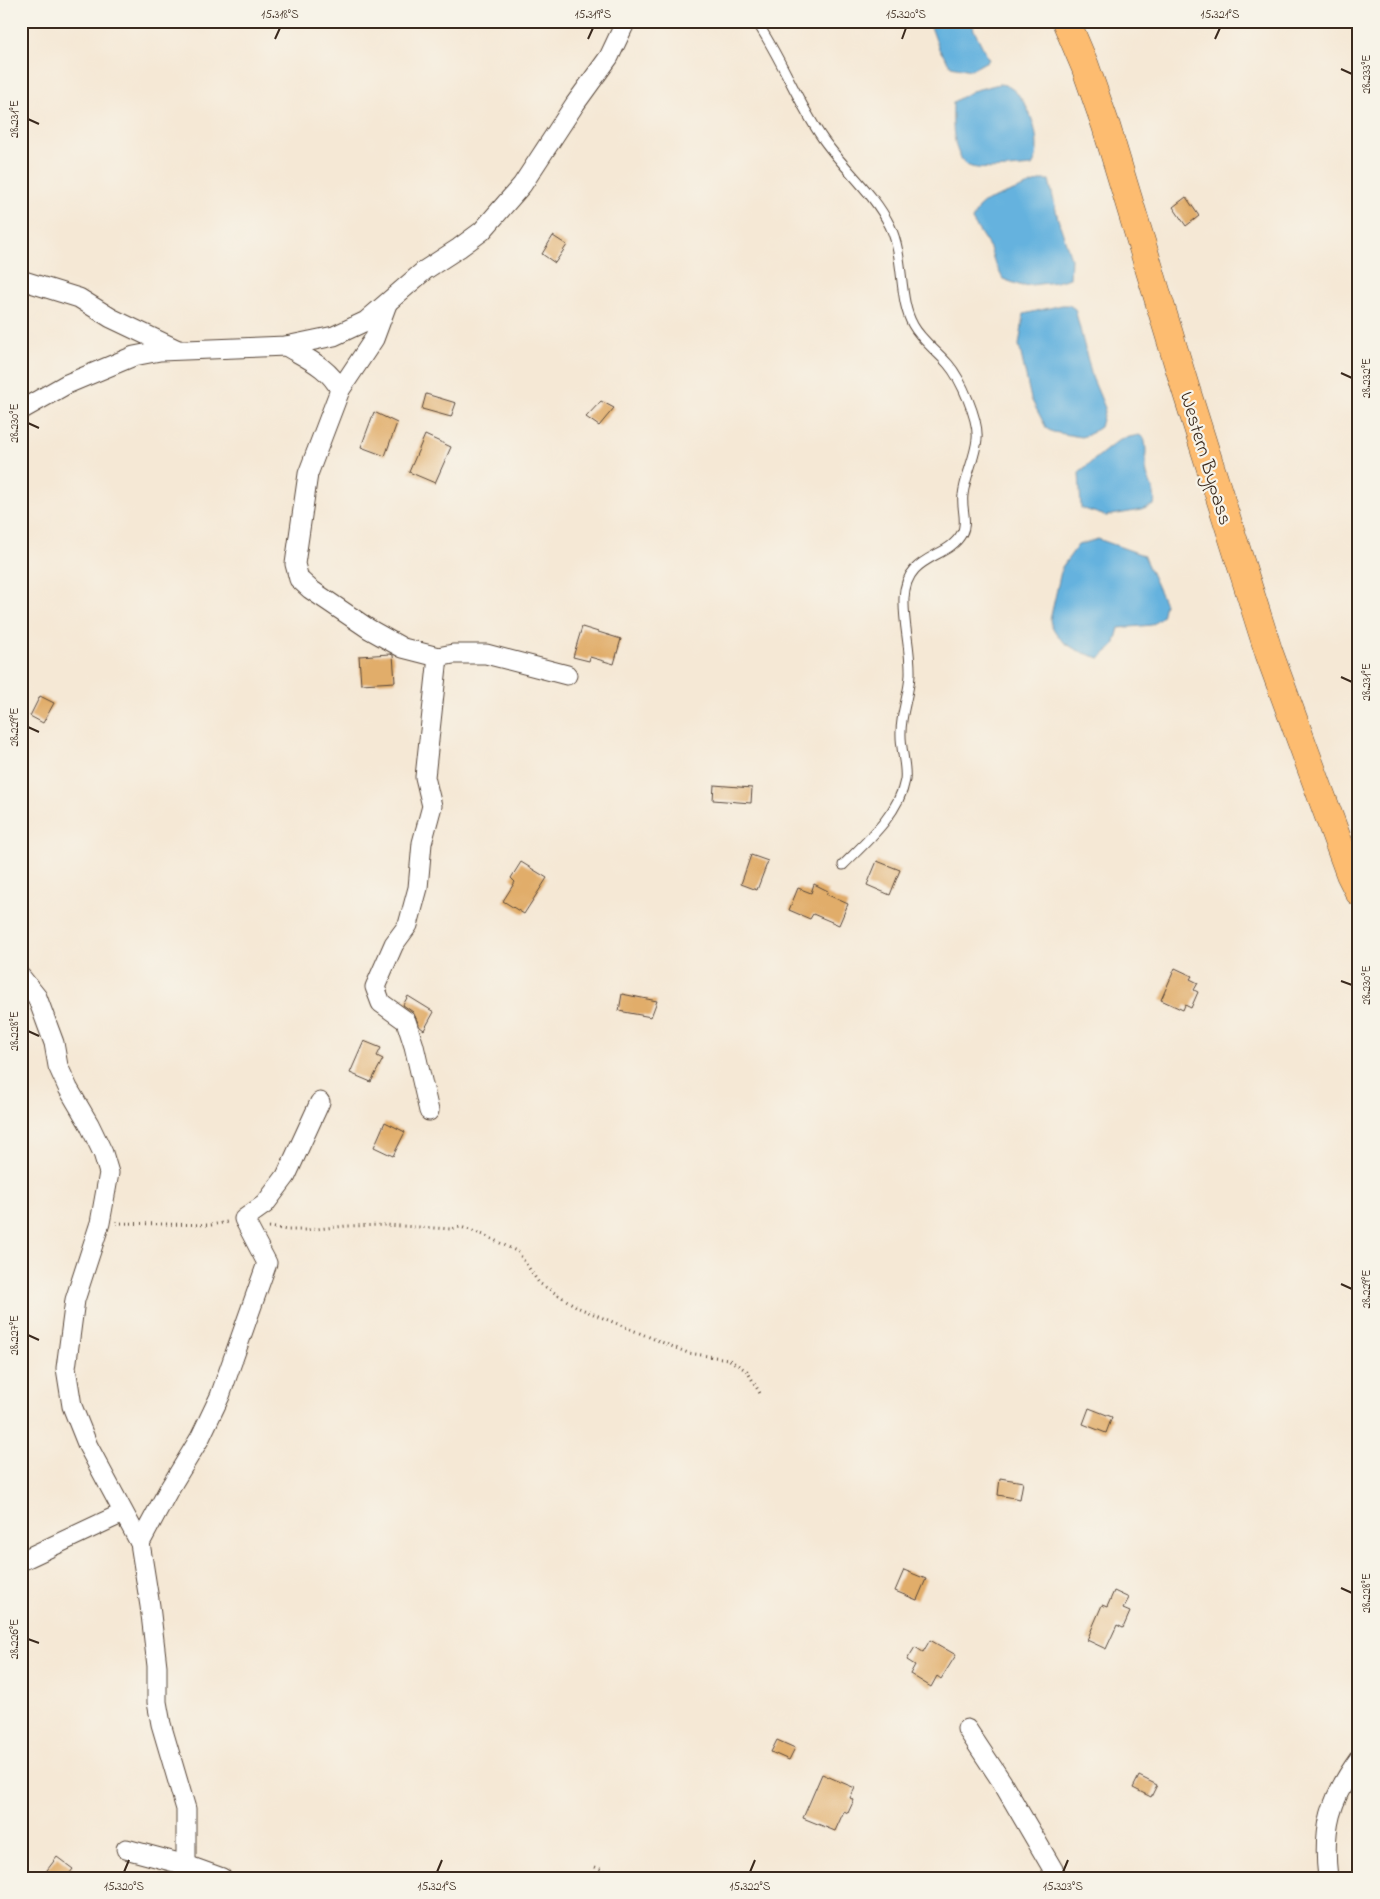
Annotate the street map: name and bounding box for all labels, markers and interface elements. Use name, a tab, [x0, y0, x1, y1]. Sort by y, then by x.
text: 15.318°S	[261, 6, 299, 24]
text: 15.319°S	[575, 6, 612, 24]
text: 15.320°S	[886, 6, 926, 24]
text: 15.321°S	[1201, 6, 1240, 24]
text: 28.233°E	[1358, 54, 1376, 94]
text: 28.231°E	[6, 100, 24, 138]
text: 28.232°E	[1358, 358, 1376, 398]
street label: Western Bypass	[1171, 389, 1239, 529]
text: 28.230°E	[6, 403, 24, 443]
text: 28.231°E	[1358, 663, 1376, 701]
text: 28.229°E	[6, 708, 24, 746]
text: 28.230°E	[1358, 965, 1376, 1005]
text: 28.228°E	[6, 1011, 24, 1051]
text: 28.229°E	[1358, 1270, 1376, 1308]
text: 28.227°E	[6, 1315, 24, 1355]
text: 28.228°E	[1358, 1573, 1376, 1613]
text: 28.226°E	[6, 1619, 24, 1659]
text: 15.320°S	[104, 1878, 144, 1896]
text: 15.321°S	[418, 1878, 457, 1896]
text: 15.322°S	[730, 1878, 771, 1896]
text: 15.323°S	[1043, 1878, 1083, 1896]

